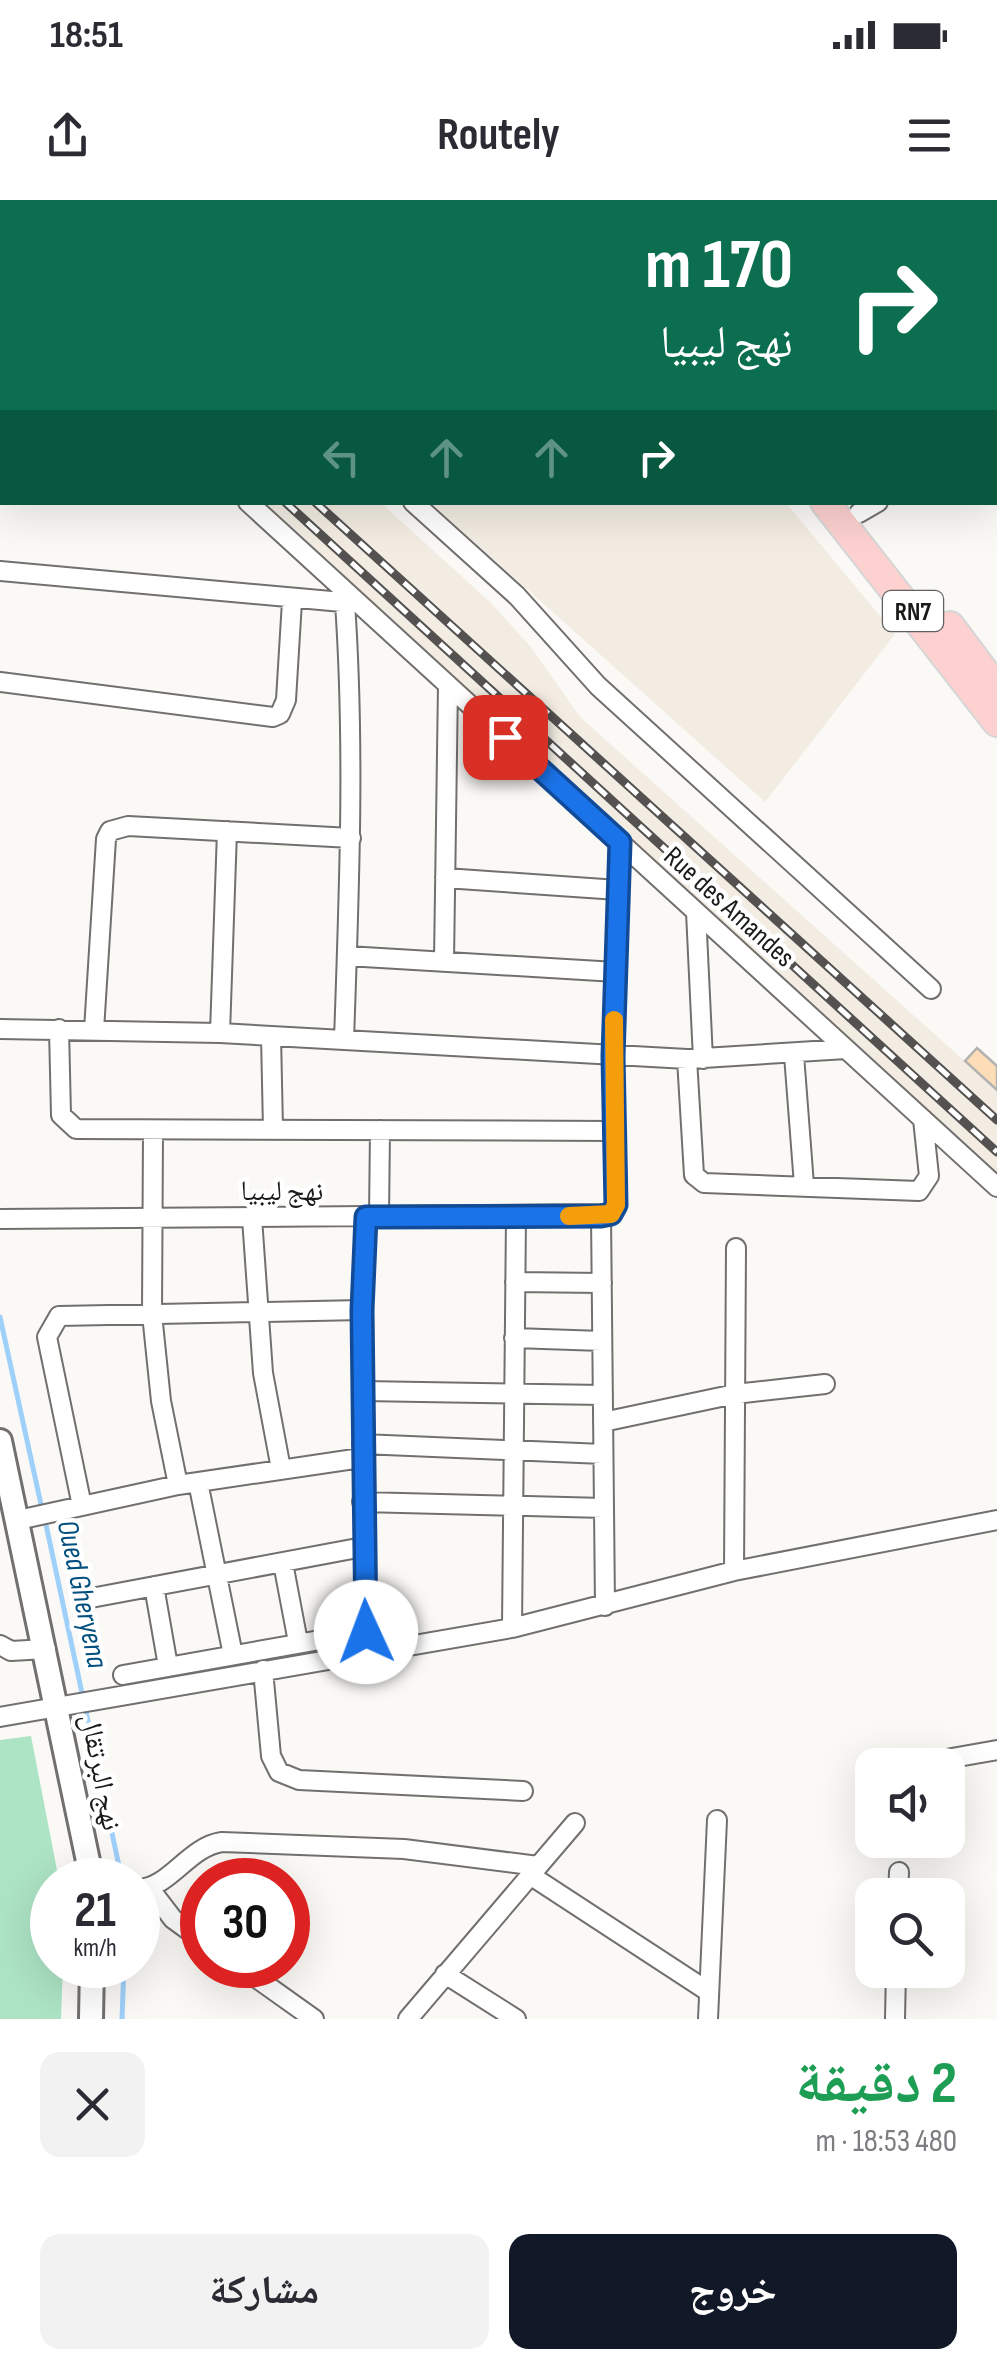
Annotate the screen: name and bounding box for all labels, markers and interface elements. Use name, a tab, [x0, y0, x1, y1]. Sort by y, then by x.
text: 18:51	[50, 13, 123, 58]
icon: share	[40, 108, 95, 163]
text: Routely	[437, 108, 560, 163]
icon: menu	[902, 108, 957, 163]
text: 170 m	[645, 224, 793, 308]
icon: right	[828, 240, 958, 370]
text: نهج ليبيا	[660, 316, 793, 371]
icon: left	[314, 430, 369, 485]
icon: ahead	[419, 430, 474, 485]
icon: ahead	[524, 430, 579, 485]
icon: right	[629, 430, 684, 485]
road number: RN7	[883, 591, 943, 631]
pin	[463, 695, 548, 780]
icon: arrive	[478, 710, 533, 765]
street label: Rue des Amandes	[657, 840, 801, 974]
street label: نهج ليبيا	[241, 1175, 323, 1208]
water label: Oued Gheryena	[49, 1517, 115, 1672]
position arrow	[314, 1580, 418, 1684]
street label: نهج البرتقال	[73, 1711, 128, 1833]
map controls	[855, 1748, 965, 1988]
button: sound	[855, 1748, 965, 1858]
speed limit sign: 30	[180, 1858, 310, 1988]
button: search	[855, 1878, 965, 1988]
text: 21	[74, 1881, 116, 1941]
text: km/h	[73, 1933, 117, 1964]
text: 2 دقيقة	[795, 2048, 957, 2120]
button: close	[40, 2052, 145, 2157]
text: 480 m · 18:53	[816, 2122, 957, 2161]
button: مشاركة	[40, 2234, 489, 2349]
button: خروج	[509, 2234, 957, 2349]

